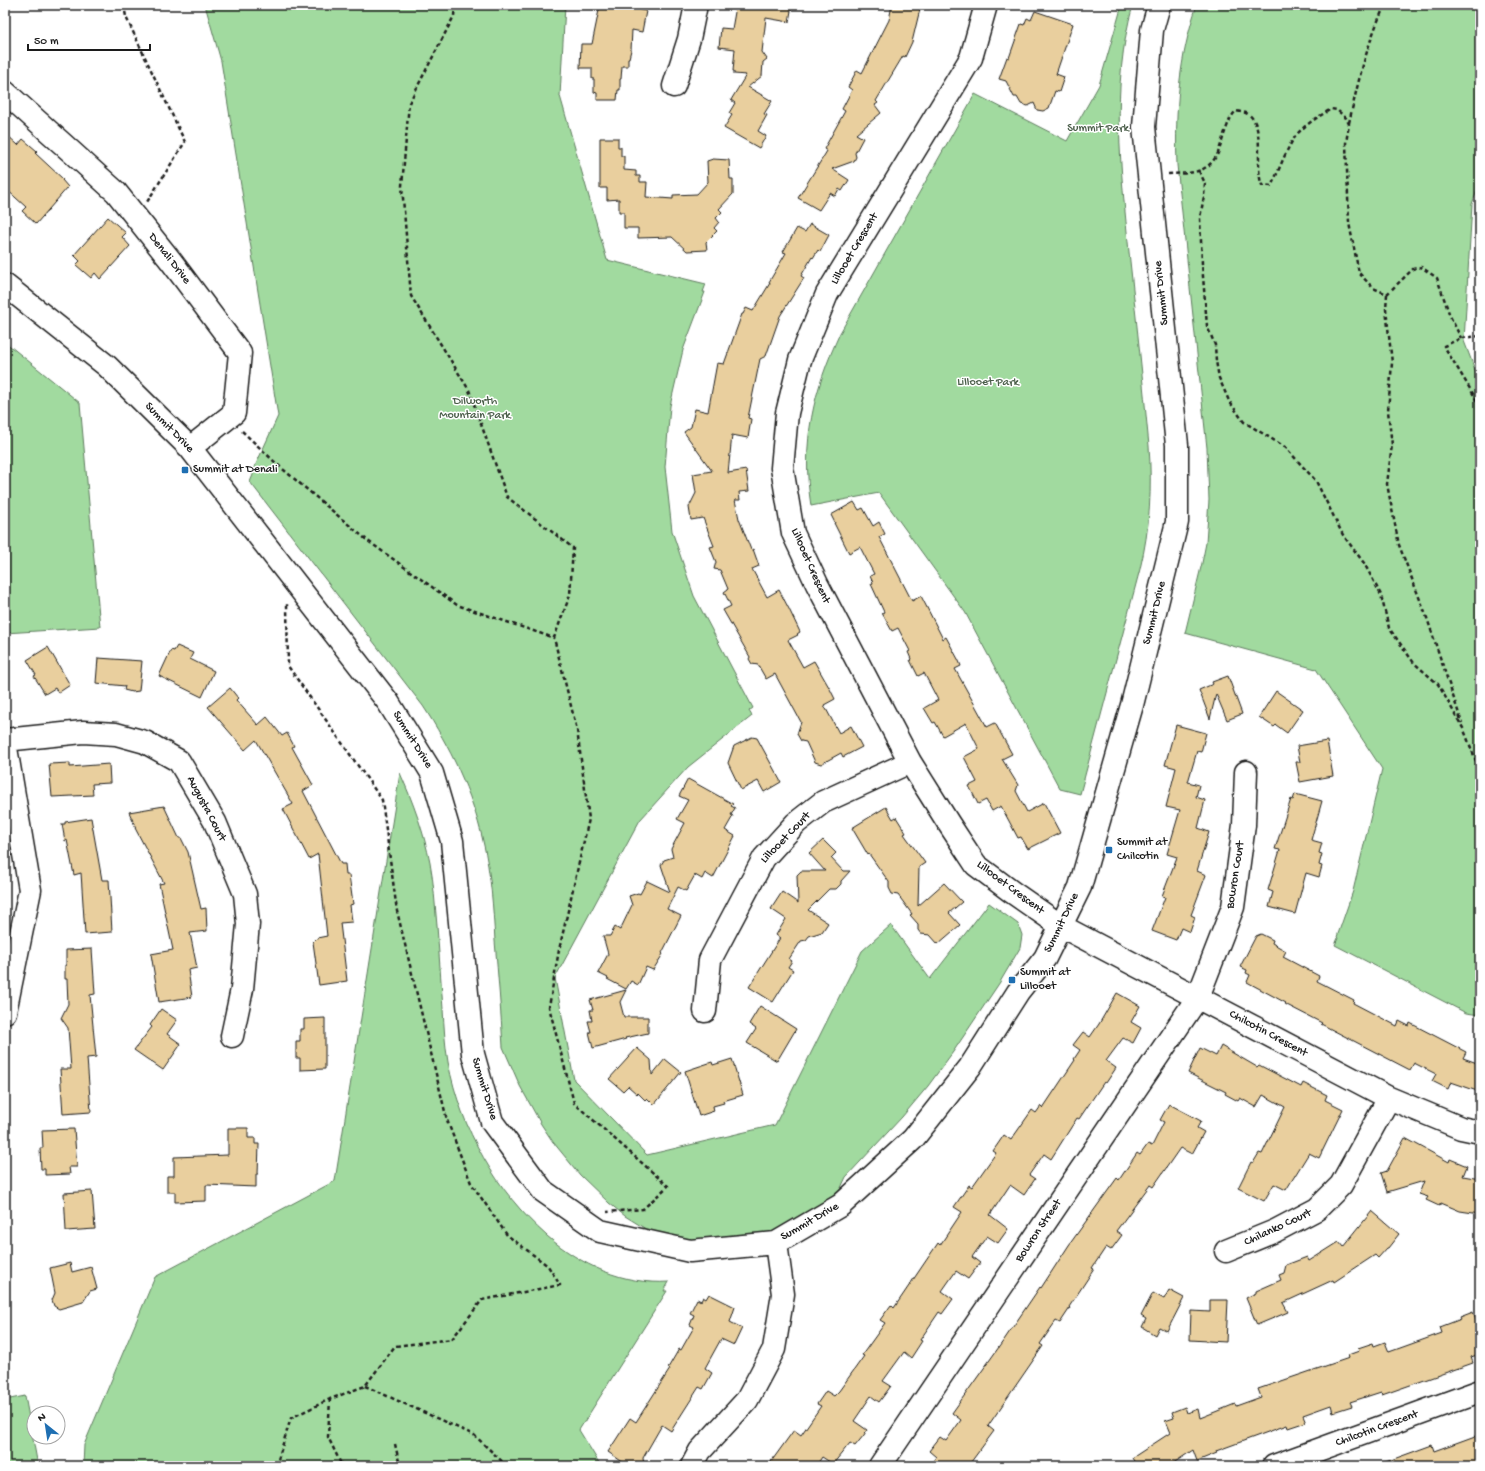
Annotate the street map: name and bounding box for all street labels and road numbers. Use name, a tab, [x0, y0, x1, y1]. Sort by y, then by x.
street label: Lillooet Crescent	[828, 210, 882, 287]
street label: Denali Drive	[144, 230, 194, 288]
street label: Summit Drive	[1152, 259, 1172, 326]
street label: Summit Drive	[141, 400, 197, 457]
street label: Lillooet Crescent	[787, 526, 833, 607]
street label: Summit Drive	[1140, 579, 1170, 646]
street label: Summit Drive	[389, 709, 436, 772]
street label: Augusta Court	[183, 774, 229, 845]
street label: Lillooet Court	[758, 809, 815, 867]
street label: Bowron Court	[1224, 839, 1248, 911]
street label: Lillooet Crescent	[973, 858, 1047, 919]
street label: Summit Drive	[1042, 890, 1083, 955]
street label: Chilcotin Crescent	[1226, 1007, 1311, 1061]
street label: Summit Drive	[468, 1056, 500, 1123]
street label: Bowron Street	[1012, 1196, 1066, 1266]
street label: Summit Drive	[778, 1199, 842, 1244]
street label: Chilanko Court	[1242, 1206, 1315, 1250]
street label: Chilcotin Crescent	[1334, 1407, 1421, 1450]

